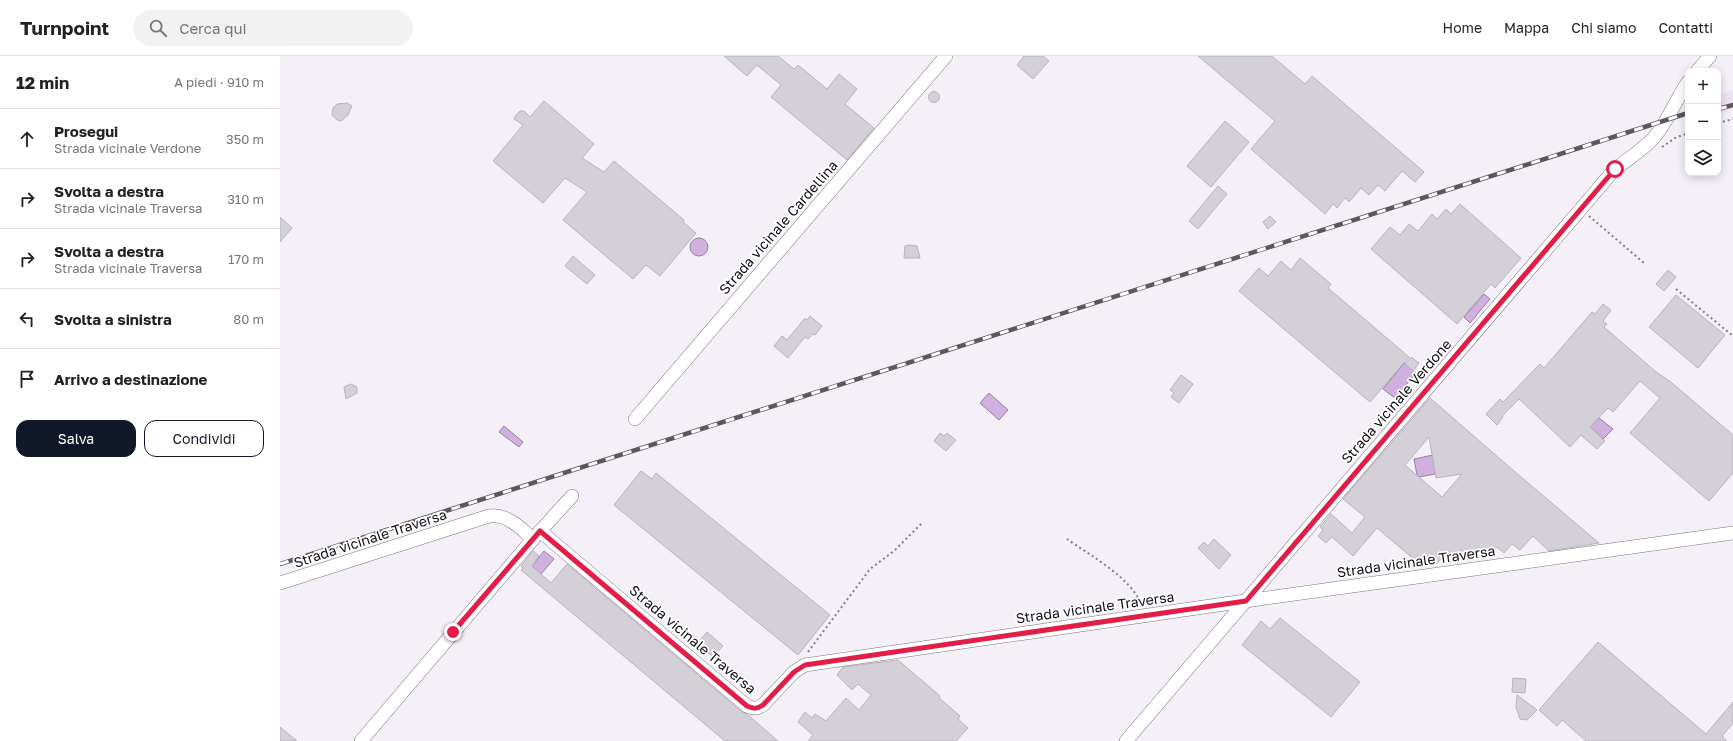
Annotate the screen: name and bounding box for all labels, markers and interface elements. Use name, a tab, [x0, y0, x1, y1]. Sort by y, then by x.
search box	[133, 10, 413, 46]
text: Turnpoint	[20, 16, 109, 39]
icon: search	[147, 17, 169, 39]
text: Cerca qui	[179, 19, 247, 37]
text: Home	[1443, 19, 1482, 36]
text: Mappa	[1504, 19, 1549, 36]
text: Chi siamo	[1571, 19, 1636, 36]
text: Contatti	[1658, 19, 1713, 36]
map controls	[1685, 68, 1721, 176]
button: +	[1685, 68, 1721, 104]
text: 12 min	[16, 72, 69, 93]
text: A piedi · 910 m	[174, 74, 264, 90]
button: −	[1685, 104, 1721, 140]
text: Prosegui	[54, 122, 118, 140]
icon: ahead	[16, 128, 38, 150]
text: 350 m	[226, 131, 264, 147]
text: Strada vicinale Verdone	[54, 140, 201, 156]
button: layers	[1685, 140, 1721, 176]
street label: Strada vicinale Cardellina	[715, 157, 841, 297]
route start	[1606, 160, 1624, 178]
text: Svolta a destra	[54, 182, 164, 200]
icon: right	[16, 188, 38, 210]
text: 310 m	[227, 191, 264, 207]
text: Strada vicinale Traversa	[54, 200, 202, 216]
text: Svolta a destra	[54, 242, 164, 260]
icon: right	[16, 248, 38, 270]
text: 170 m	[228, 251, 264, 267]
text: Strada vicinale Traversa	[54, 260, 202, 276]
icon: left	[16, 308, 38, 330]
text: Svolta a sinistra	[54, 310, 172, 328]
text: 80 m	[233, 311, 264, 327]
street label: Strada vicinale Verdone	[1338, 336, 1454, 466]
icon: arrive	[16, 368, 38, 390]
text: Arrivo a destinazione	[54, 370, 207, 388]
button: Salva	[16, 420, 136, 457]
button: Condividi	[144, 420, 264, 457]
street label: Strada vicinale Traversa	[291, 505, 449, 571]
street label: Strada vicinale Traversa	[1336, 541, 1496, 581]
street label: Strada vicinale Traversa	[626, 581, 760, 697]
street label: Strada vicinale Traversa	[1015, 587, 1175, 627]
route end	[444, 623, 462, 641]

